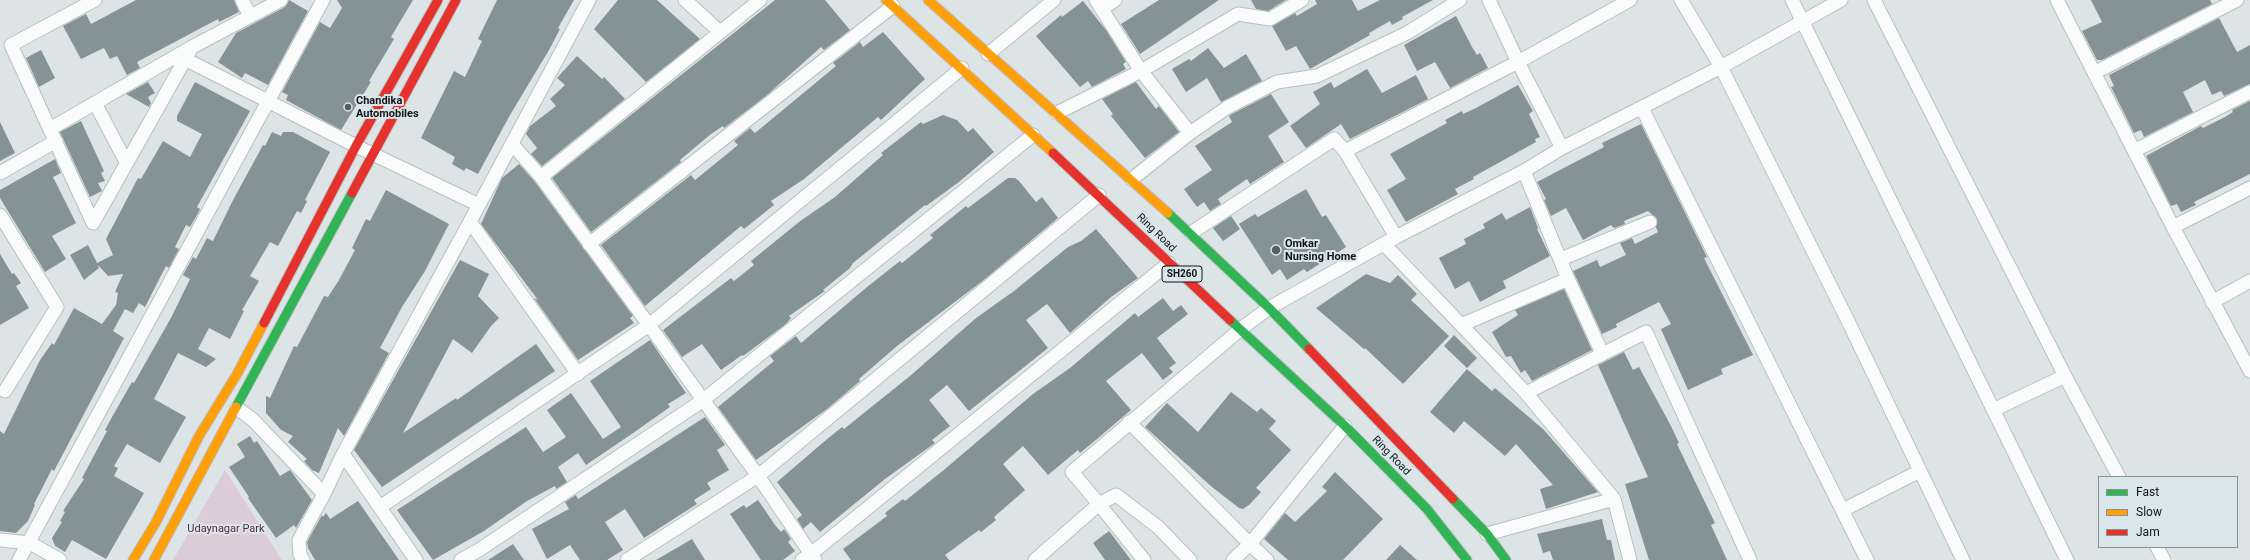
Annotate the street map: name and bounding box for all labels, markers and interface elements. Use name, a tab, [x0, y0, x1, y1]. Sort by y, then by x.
place label: Chandika Automobiles	[356, 94, 419, 120]
marker: Chandika Automobiles	[343, 102, 353, 112]
street label: Ring Road	[1134, 211, 1178, 255]
place label: Omkar Nursing Home	[1285, 237, 1356, 263]
marker: Omkar Nursing Home	[1270, 244, 1282, 256]
road number: SH260	[1162, 266, 1202, 282]
street label: Ring Road	[1369, 434, 1413, 478]
legend	[2098, 476, 2238, 548]
text: Fast	[2136, 485, 2159, 499]
text: Slow	[2136, 505, 2162, 519]
park label: Udaynagar Park	[187, 522, 265, 536]
text: Jam	[2136, 525, 2160, 539]

